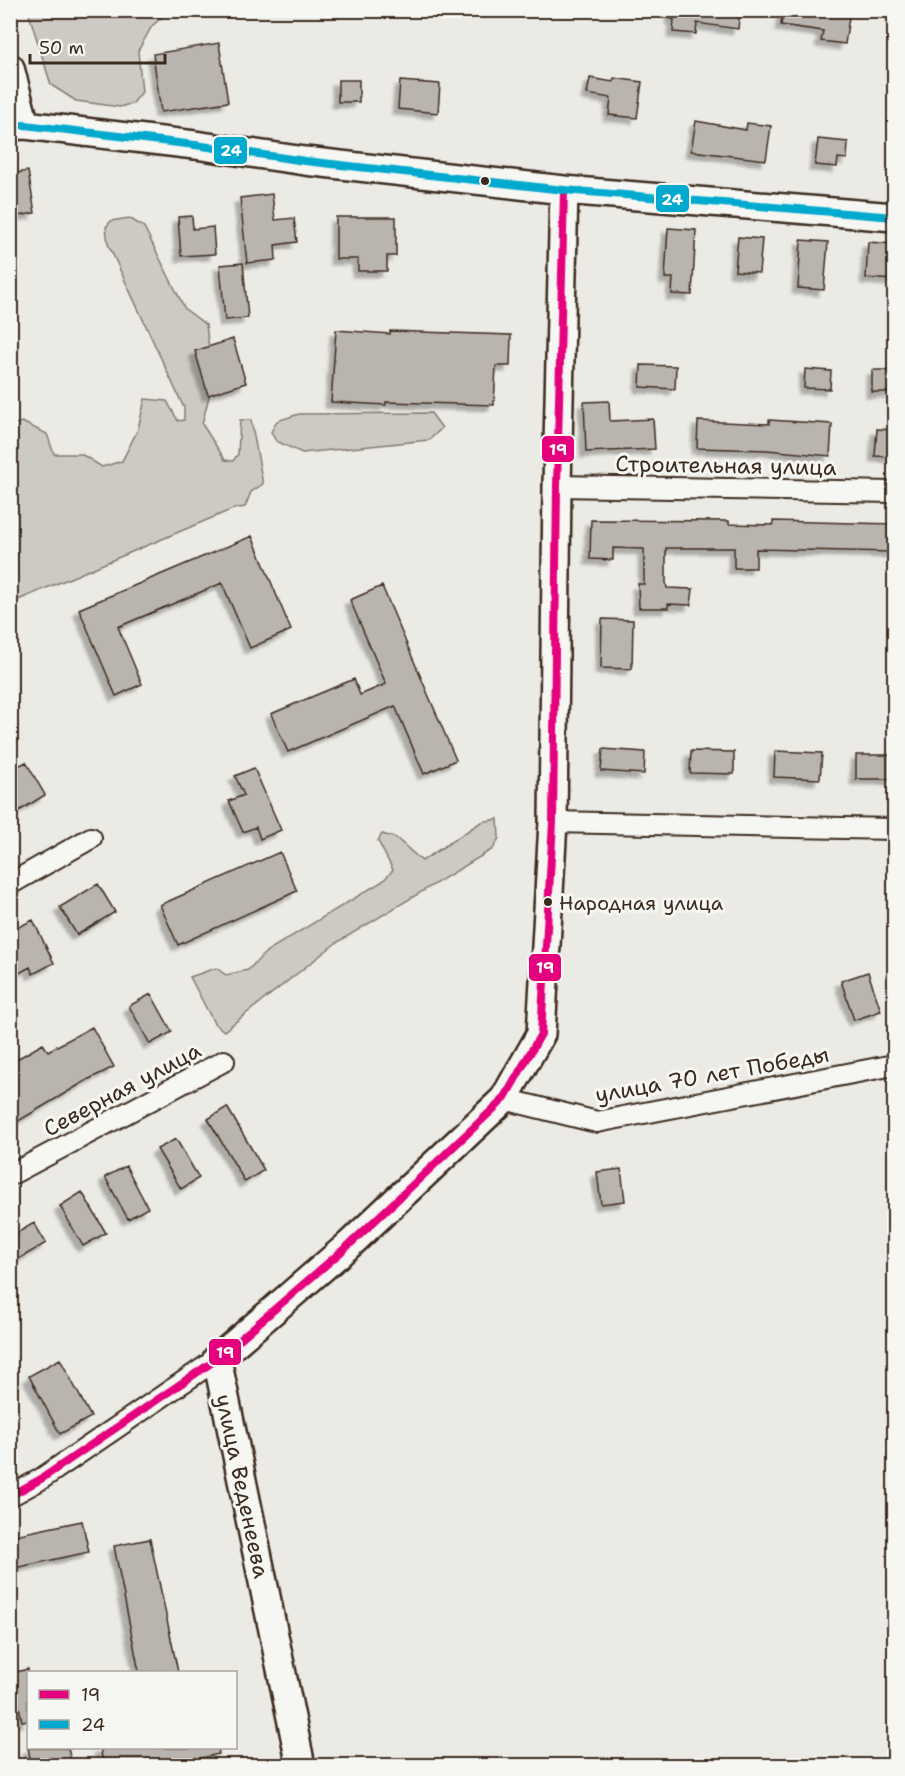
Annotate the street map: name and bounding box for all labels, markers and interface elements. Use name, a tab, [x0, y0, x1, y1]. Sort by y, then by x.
scale bar	[30, 27, 165, 65]
text: 50 m	[39, 36, 84, 60]
line badge: 24	[213, 136, 248, 165]
text: 24	[220, 140, 242, 161]
unlabelled marker	[479, 175, 491, 187]
line badge: 24	[655, 184, 690, 213]
text: 24	[661, 189, 683, 210]
line badge: 19	[541, 435, 575, 463]
text: 19	[549, 439, 567, 460]
street label: Строительная улица	[615, 449, 837, 482]
place label: Народная улица	[559, 890, 724, 916]
marker: Народная улица	[542, 896, 554, 908]
line badge: 19	[528, 953, 562, 982]
text: 19	[536, 957, 554, 978]
street label: Северная улица	[39, 1036, 206, 1143]
street label: улица 70 лет Победы	[593, 1040, 831, 1109]
line badge: 19	[208, 1338, 242, 1366]
text: 19	[216, 1342, 234, 1363]
street label: улица Веденеева	[209, 1391, 276, 1581]
legend	[27, 1671, 237, 1749]
text: 19	[81, 1683, 100, 1707]
text: 24	[81, 1713, 105, 1737]

